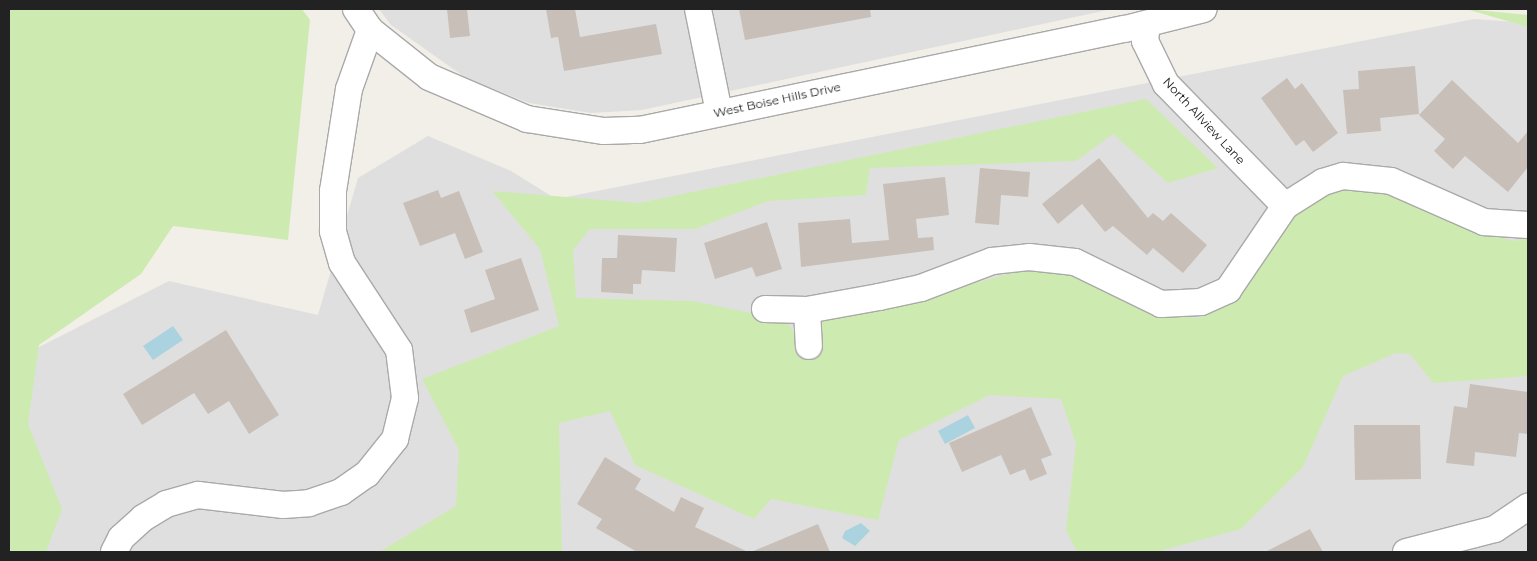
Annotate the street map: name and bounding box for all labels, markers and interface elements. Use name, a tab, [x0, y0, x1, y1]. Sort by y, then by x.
street label: North Allview Lane	[1160, 75, 1248, 167]
street label: West Boise Hills Drive	[712, 79, 842, 121]

